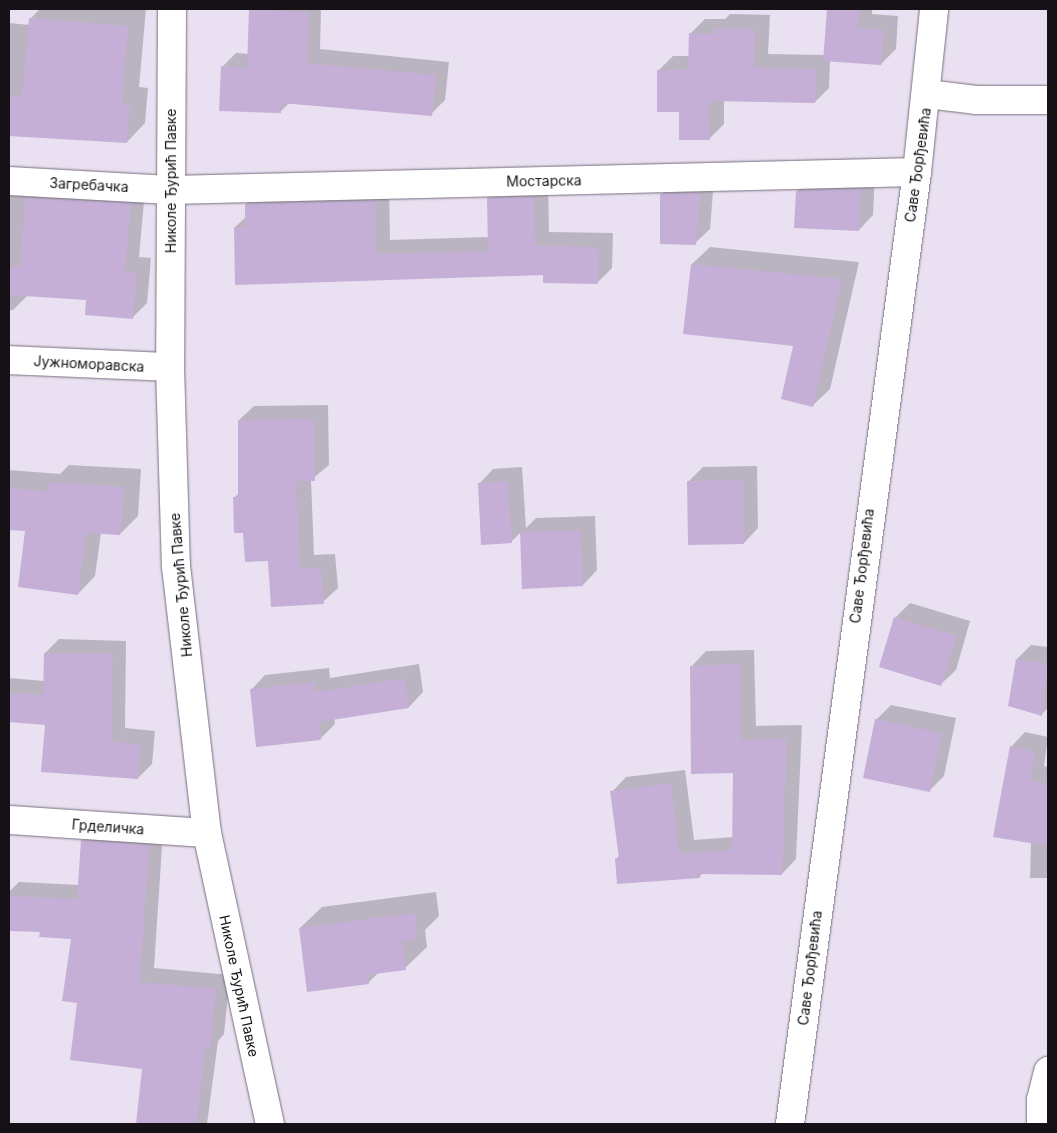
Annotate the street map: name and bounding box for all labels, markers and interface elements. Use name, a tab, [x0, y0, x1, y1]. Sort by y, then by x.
street label: Саве Ђорђевића	[902, 107, 934, 223]
street label: Николе Ђурић Павке	[163, 109, 179, 253]
street label: Мостарска	[506, 172, 582, 190]
street label: Загребачка	[49, 175, 129, 195]
street label: Јужноморавска	[33, 353, 145, 375]
street label: Саве Ђорђевића	[847, 508, 877, 624]
street label: Николе Ђурић Павке	[166, 512, 196, 658]
street label: Грделичка	[71, 816, 145, 838]
street label: Саве Ђорђевића	[795, 910, 825, 1026]
street label: Николе Ђурић Павке	[216, 914, 262, 1058]

